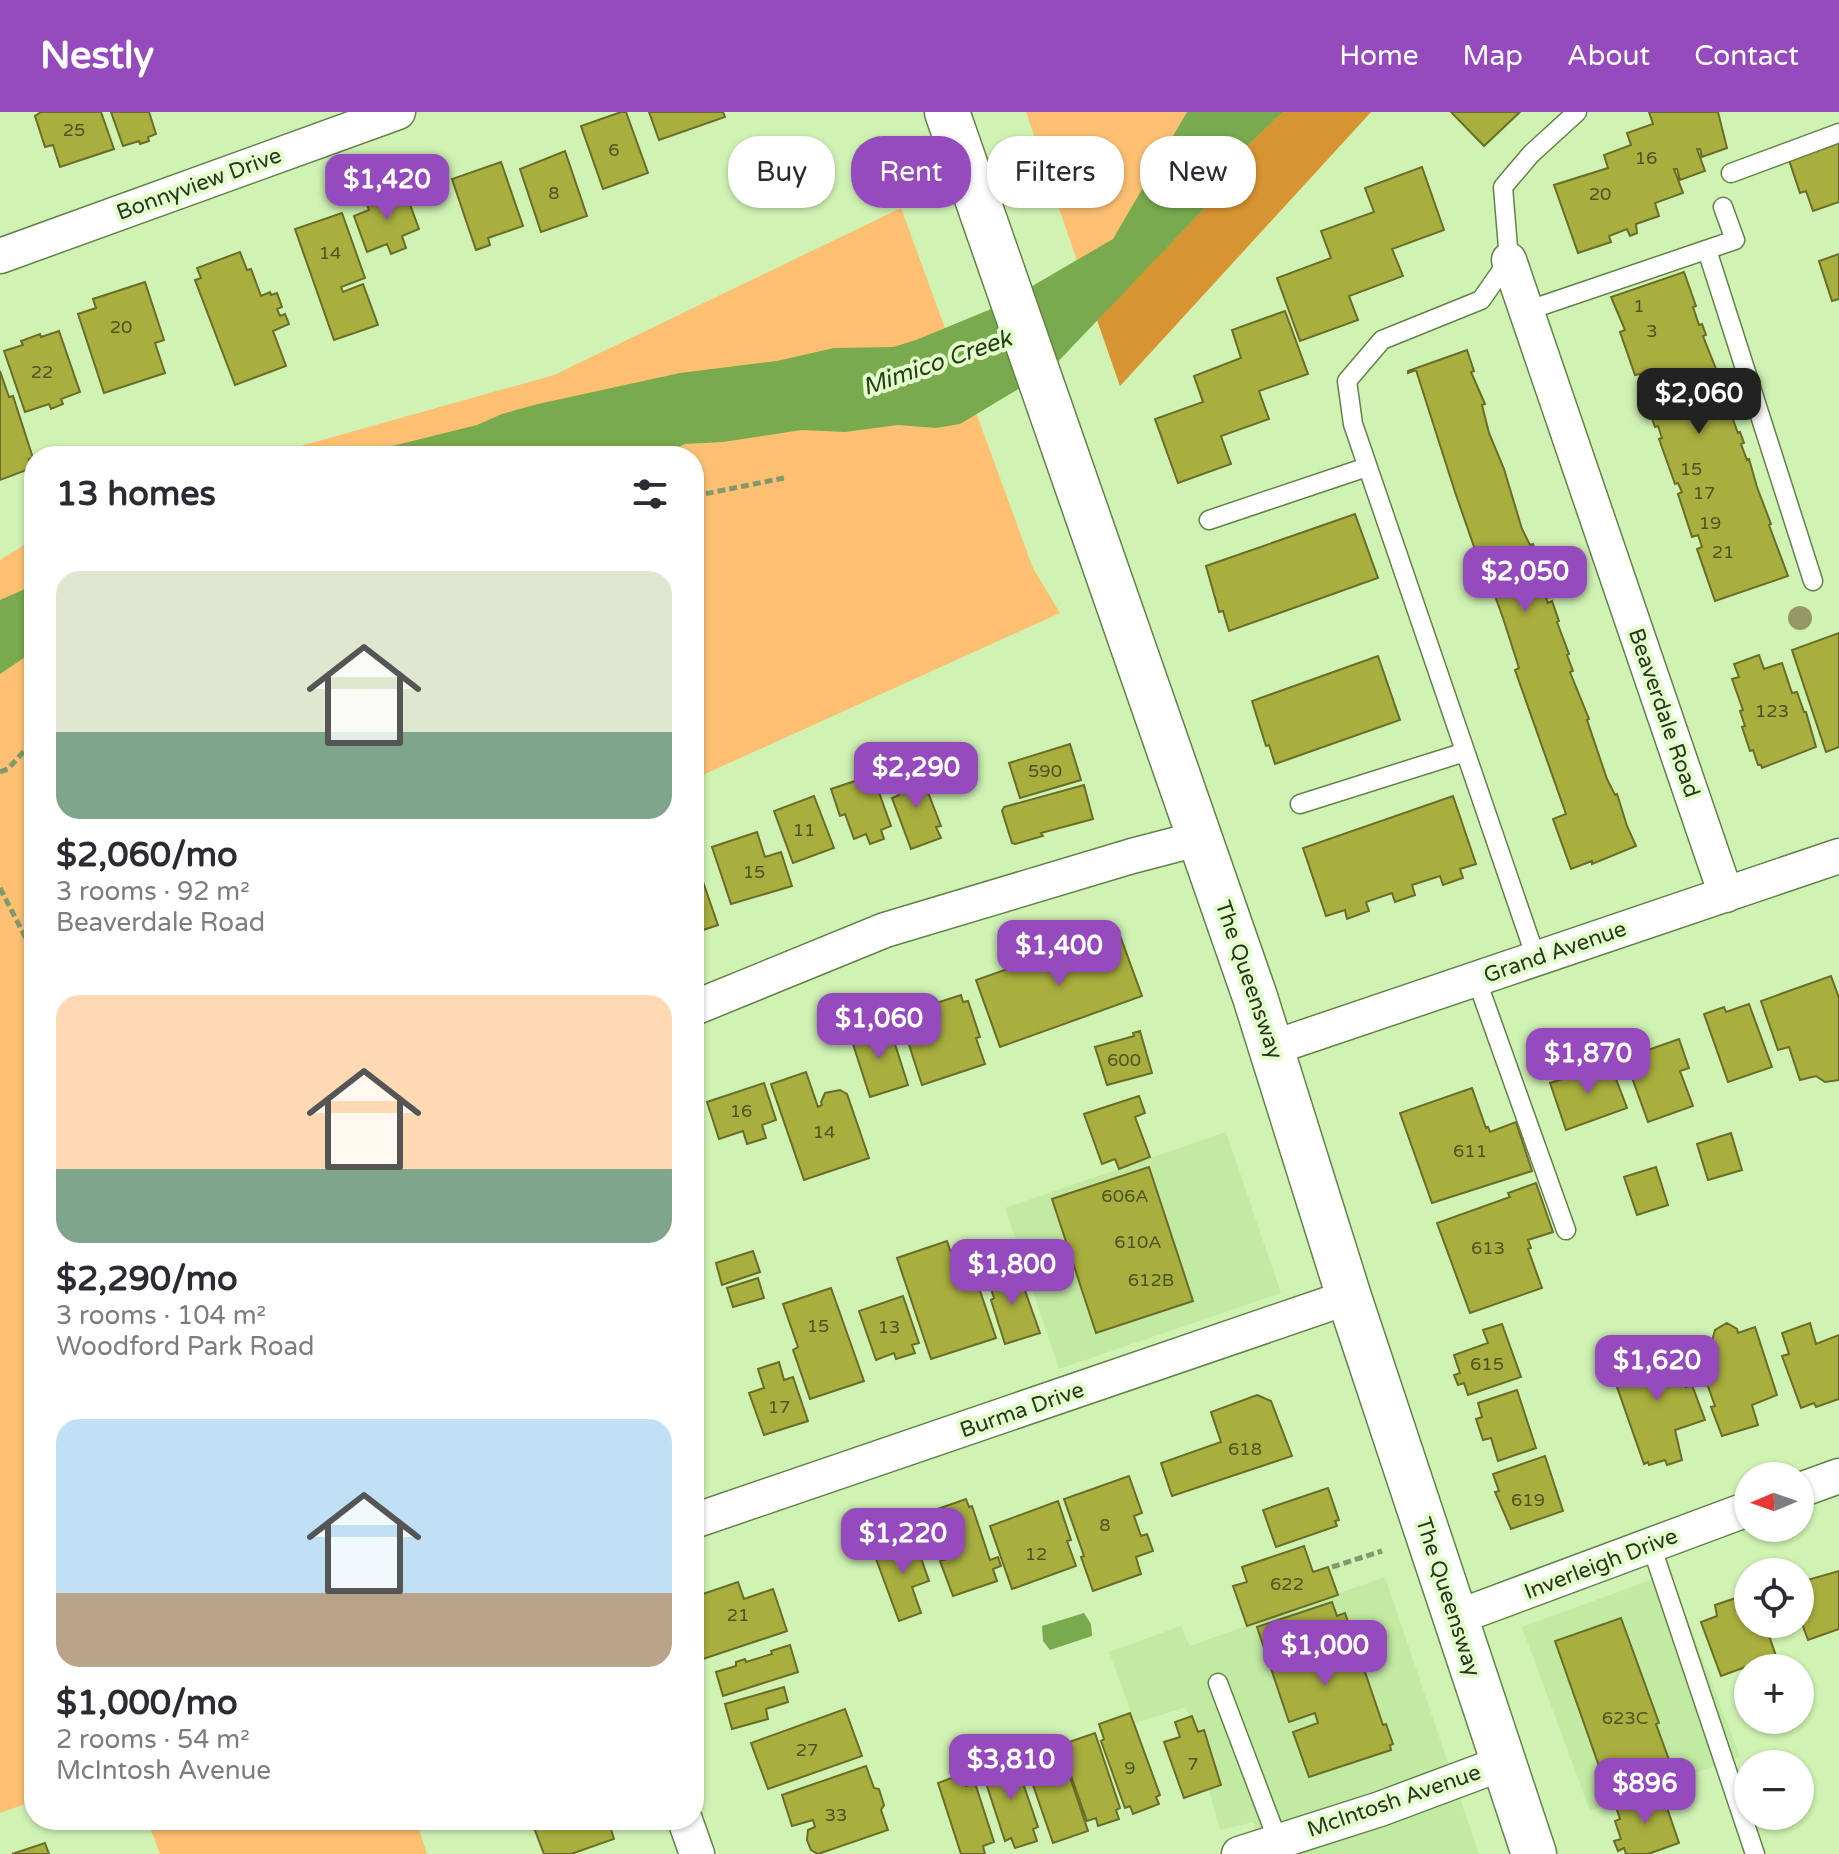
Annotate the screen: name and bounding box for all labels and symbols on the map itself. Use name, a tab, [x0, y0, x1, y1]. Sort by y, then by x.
house number: 25	[63, 119, 85, 141]
house number: 6	[608, 139, 620, 161]
street label: Bonnyview Drive	[113, 142, 285, 226]
house number: 16	[1635, 147, 1657, 169]
pin: $1,420	[322, 154, 452, 222]
house number: 8	[548, 182, 560, 204]
house number: 20	[1589, 183, 1611, 205]
house number: 14	[319, 242, 341, 264]
house number: 1	[1633, 295, 1645, 317]
house number: 20	[110, 316, 132, 338]
house number: 3	[1646, 320, 1658, 342]
water label: Mimico Creek	[858, 323, 1017, 402]
house number: 22	[31, 361, 53, 383]
pin: $2,060	[1634, 368, 1764, 436]
house number: 15	[1680, 458, 1702, 480]
house number: 17	[1693, 482, 1715, 504]
house number: 19	[1699, 512, 1721, 534]
house number: 21	[1712, 541, 1734, 563]
pin: $2,050	[1460, 546, 1590, 614]
street label: Beaverdale Road	[1623, 625, 1705, 801]
house number: 123	[1755, 700, 1789, 722]
pin: $2,290	[851, 742, 981, 810]
house number: 590	[1028, 760, 1062, 782]
house number: 11	[793, 819, 815, 841]
house number: 15	[743, 861, 765, 883]
street label: The Queensway	[1210, 897, 1288, 1063]
street label: Grand Avenue	[1480, 915, 1630, 989]
pin: $1,400	[994, 920, 1124, 988]
pin: $1,060	[814, 993, 944, 1061]
pin: $1,870	[1523, 1028, 1653, 1096]
house number: 600	[1107, 1049, 1141, 1071]
house number: 16	[730, 1100, 752, 1122]
house number: 14	[813, 1121, 835, 1143]
house number: 611	[1453, 1140, 1487, 1162]
house number: 606A	[1101, 1185, 1149, 1207]
house number: 610A	[1114, 1231, 1162, 1253]
house number: 613	[1471, 1237, 1505, 1259]
pin: $1,800	[947, 1239, 1077, 1307]
house number: 612B	[1128, 1269, 1174, 1291]
house number: 15	[807, 1315, 829, 1337]
house number: 13	[878, 1316, 900, 1338]
pin: $1,620	[1592, 1335, 1722, 1403]
house number: 615	[1470, 1353, 1504, 1375]
street label: Burma Drive	[957, 1377, 1087, 1443]
house number: 17	[768, 1396, 790, 1418]
house number: 618	[1228, 1438, 1262, 1460]
north arrow	[1734, 1462, 1814, 1542]
house number: 619	[1511, 1489, 1545, 1511]
pin: $1,220	[838, 1508, 968, 1576]
house number: 8	[1099, 1514, 1111, 1536]
street label: The Queensway	[1410, 1514, 1486, 1680]
street label: Inverleigh Drive	[1521, 1523, 1681, 1605]
house number: 12	[1025, 1543, 1047, 1565]
house number: 622	[1270, 1573, 1304, 1595]
house number: 21	[727, 1604, 749, 1626]
pin: $1,000	[1260, 1620, 1390, 1688]
house number: 623C	[1602, 1707, 1648, 1729]
pin: $3,810	[946, 1734, 1076, 1802]
house number: 27	[796, 1739, 818, 1761]
house number: 7	[1187, 1753, 1199, 1775]
house number: 9	[1124, 1757, 1136, 1779]
pin: $896	[1598, 1758, 1692, 1826]
street label: McIntosh Avenue	[1304, 1759, 1484, 1843]
house number: 33	[825, 1804, 847, 1826]

